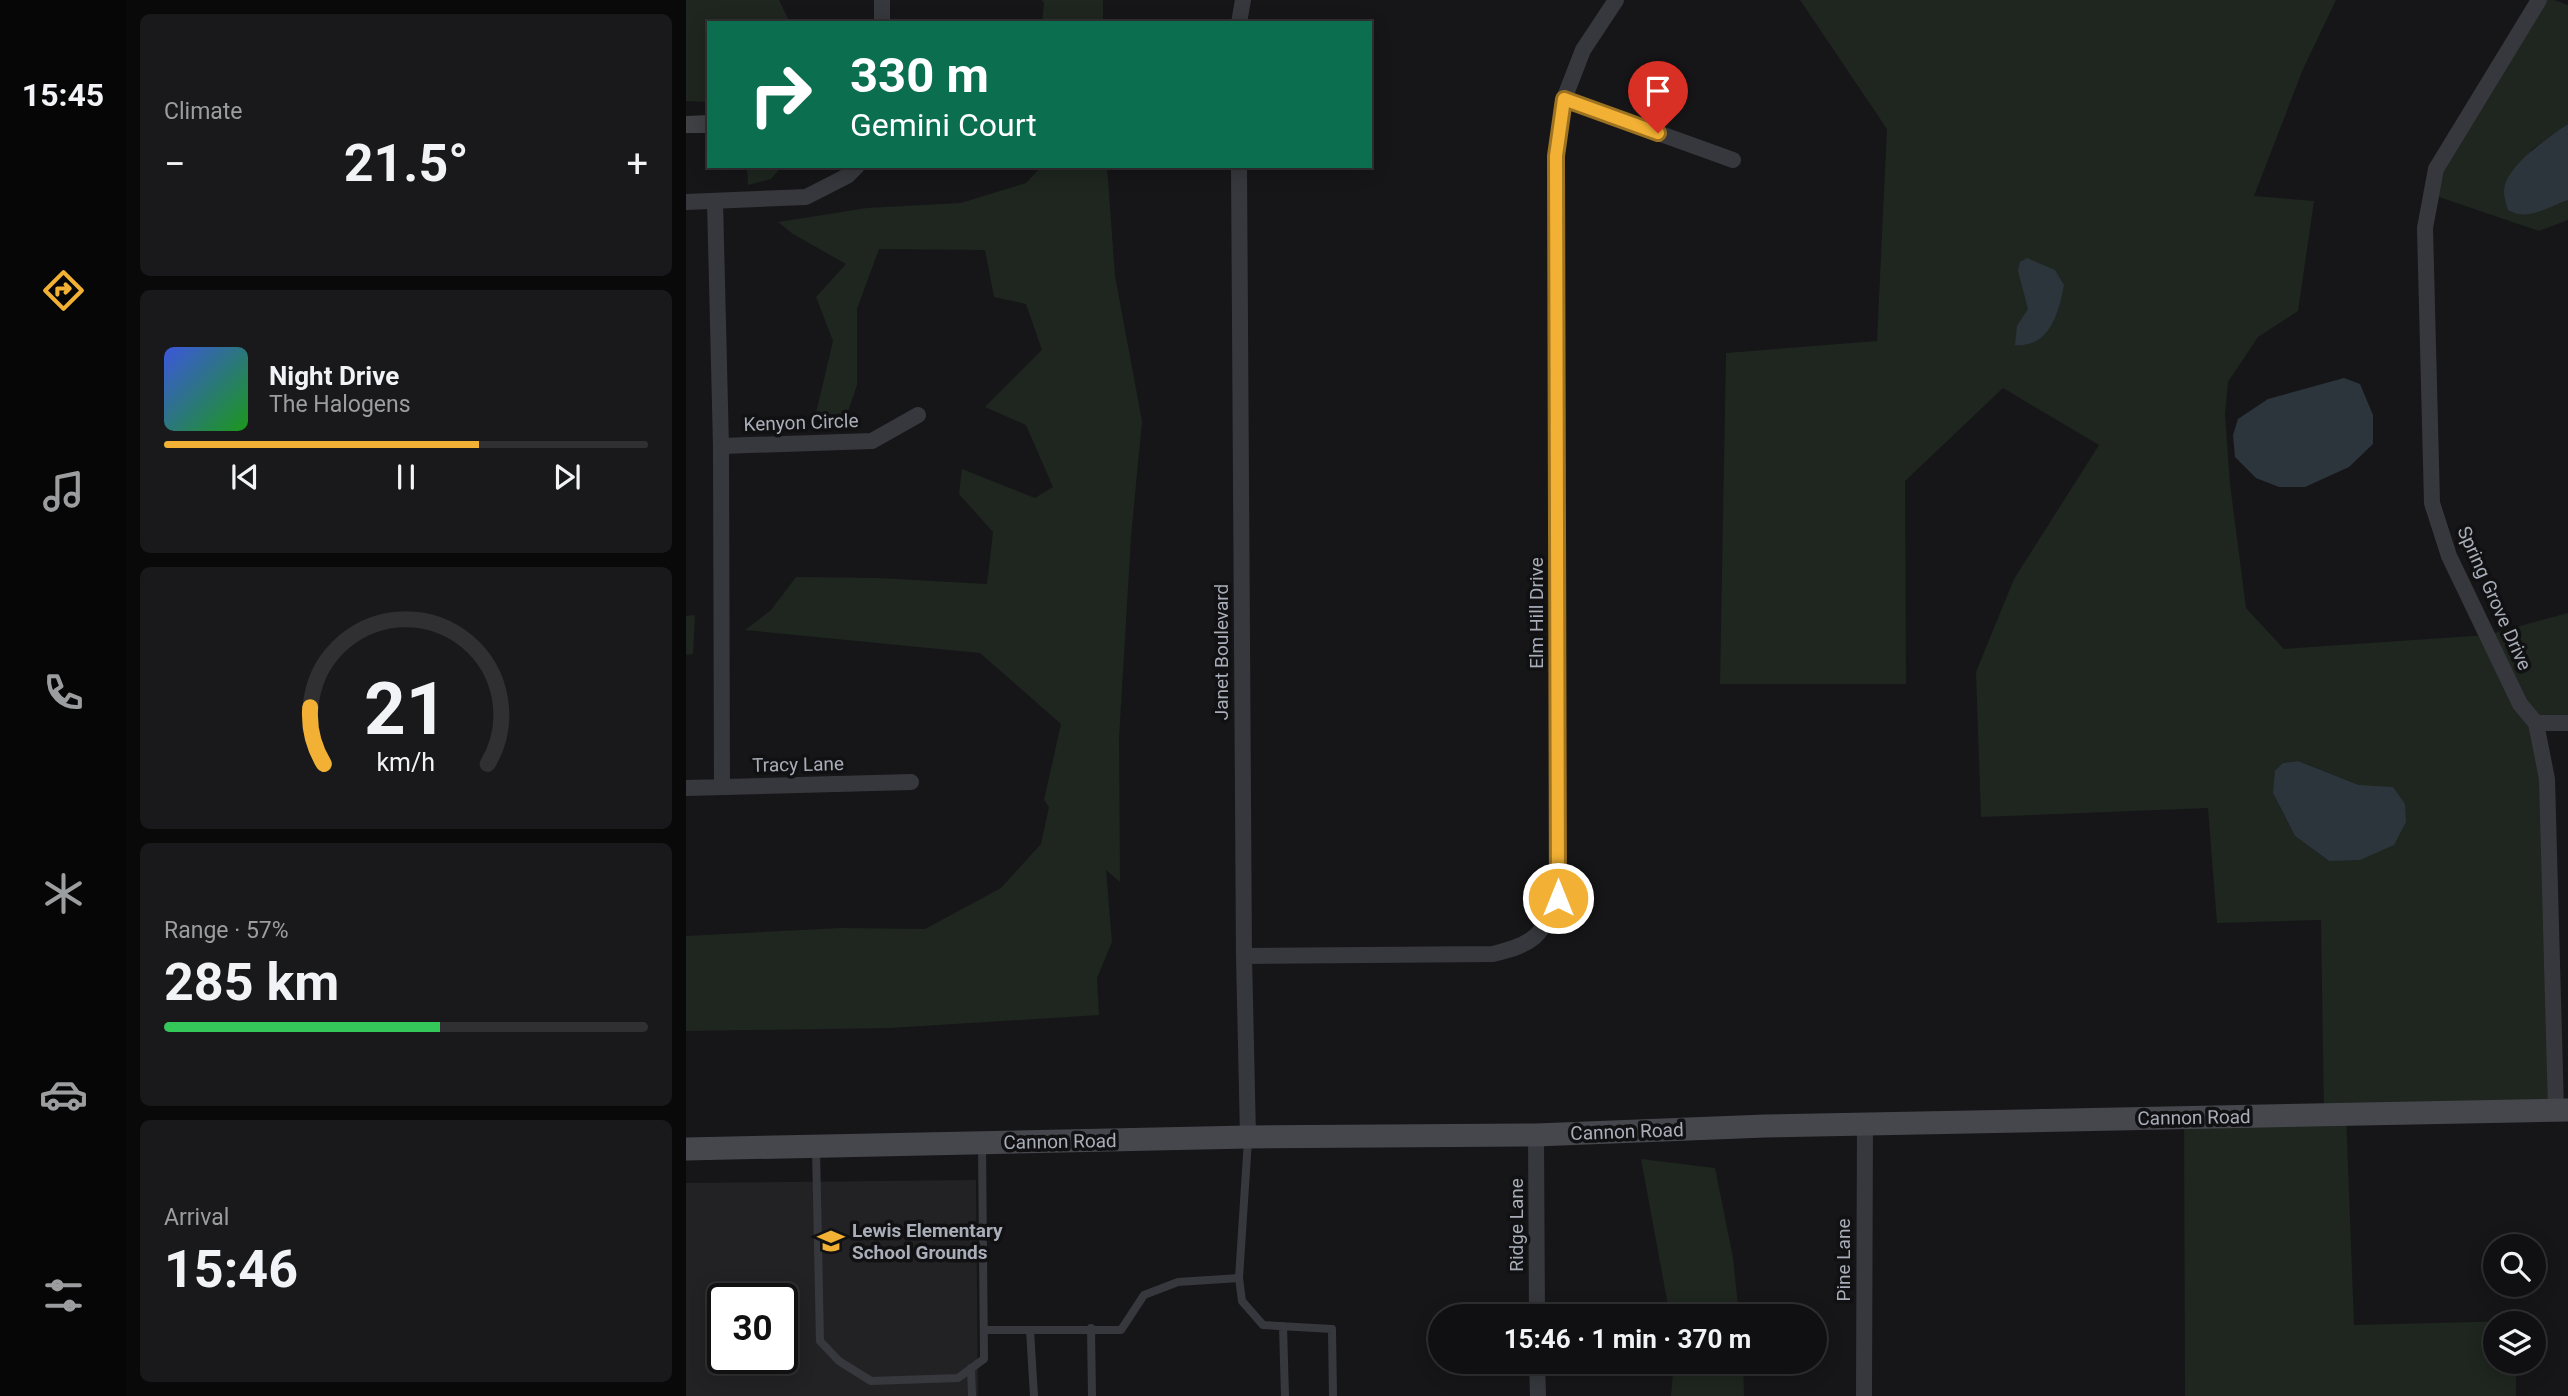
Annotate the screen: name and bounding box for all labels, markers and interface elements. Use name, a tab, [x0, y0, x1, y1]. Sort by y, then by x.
text: 330 m	[850, 47, 989, 104]
icon: right	[735, 49, 826, 140]
pin	[1628, 61, 1688, 133]
icon: arrive	[1639, 72, 1677, 110]
text: 15:45	[22, 76, 104, 114]
text: Climate	[164, 98, 243, 125]
text: Gemini Court	[850, 106, 1037, 144]
text: 21.5°	[344, 133, 469, 194]
text: −	[164, 142, 186, 186]
text: +	[626, 142, 648, 186]
icon: directions	[39, 266, 88, 315]
text: Night Drive	[269, 361, 399, 391]
text: The Halogens	[269, 391, 411, 418]
street label: Kenyon Circle	[743, 409, 859, 436]
icon: previous	[226, 458, 264, 496]
icon: pause	[387, 458, 425, 496]
icon: next	[548, 458, 586, 496]
icon: music	[39, 467, 88, 516]
street label: Spring Grove Drive	[2452, 523, 2537, 674]
street label: Elm Hill Drive	[1525, 557, 1548, 669]
street label: Janet Boulevard	[1210, 584, 1233, 720]
text: 21	[364, 666, 448, 752]
icon: phone	[39, 668, 88, 717]
text: km/h	[377, 748, 435, 777]
street label: Tracy Lane	[752, 752, 844, 777]
position arrow	[1521, 861, 1595, 935]
icon: climate	[39, 869, 88, 918]
text: Range · 57%	[164, 917, 289, 944]
text: 285 km	[164, 952, 339, 1013]
icon: car	[39, 1070, 88, 1119]
street label: Cannon Road	[2137, 1105, 2251, 1130]
street label: Cannon Road	[1570, 1118, 1684, 1145]
street label: Cannon Road	[1003, 1129, 1117, 1154]
street label: Ridge Lane	[1505, 1178, 1528, 1272]
text: Arrival	[164, 1204, 229, 1231]
street label: Pine Lane	[1832, 1218, 1855, 1302]
place label: Lewis Elementary School Grounds	[852, 1219, 1003, 1264]
school or university icon: Lewis Elementary School Grounds	[816, 1226, 846, 1256]
map controls	[2483, 1234, 2546, 1374]
button: search	[2483, 1234, 2546, 1297]
text: 15:46	[164, 1239, 298, 1300]
icon: filters	[39, 1271, 88, 1320]
speed limit sign: 30	[707, 1283, 798, 1374]
button: layers	[2483, 1311, 2546, 1374]
text: 15:46 · 1 min · 370 m	[1504, 1324, 1751, 1354]

